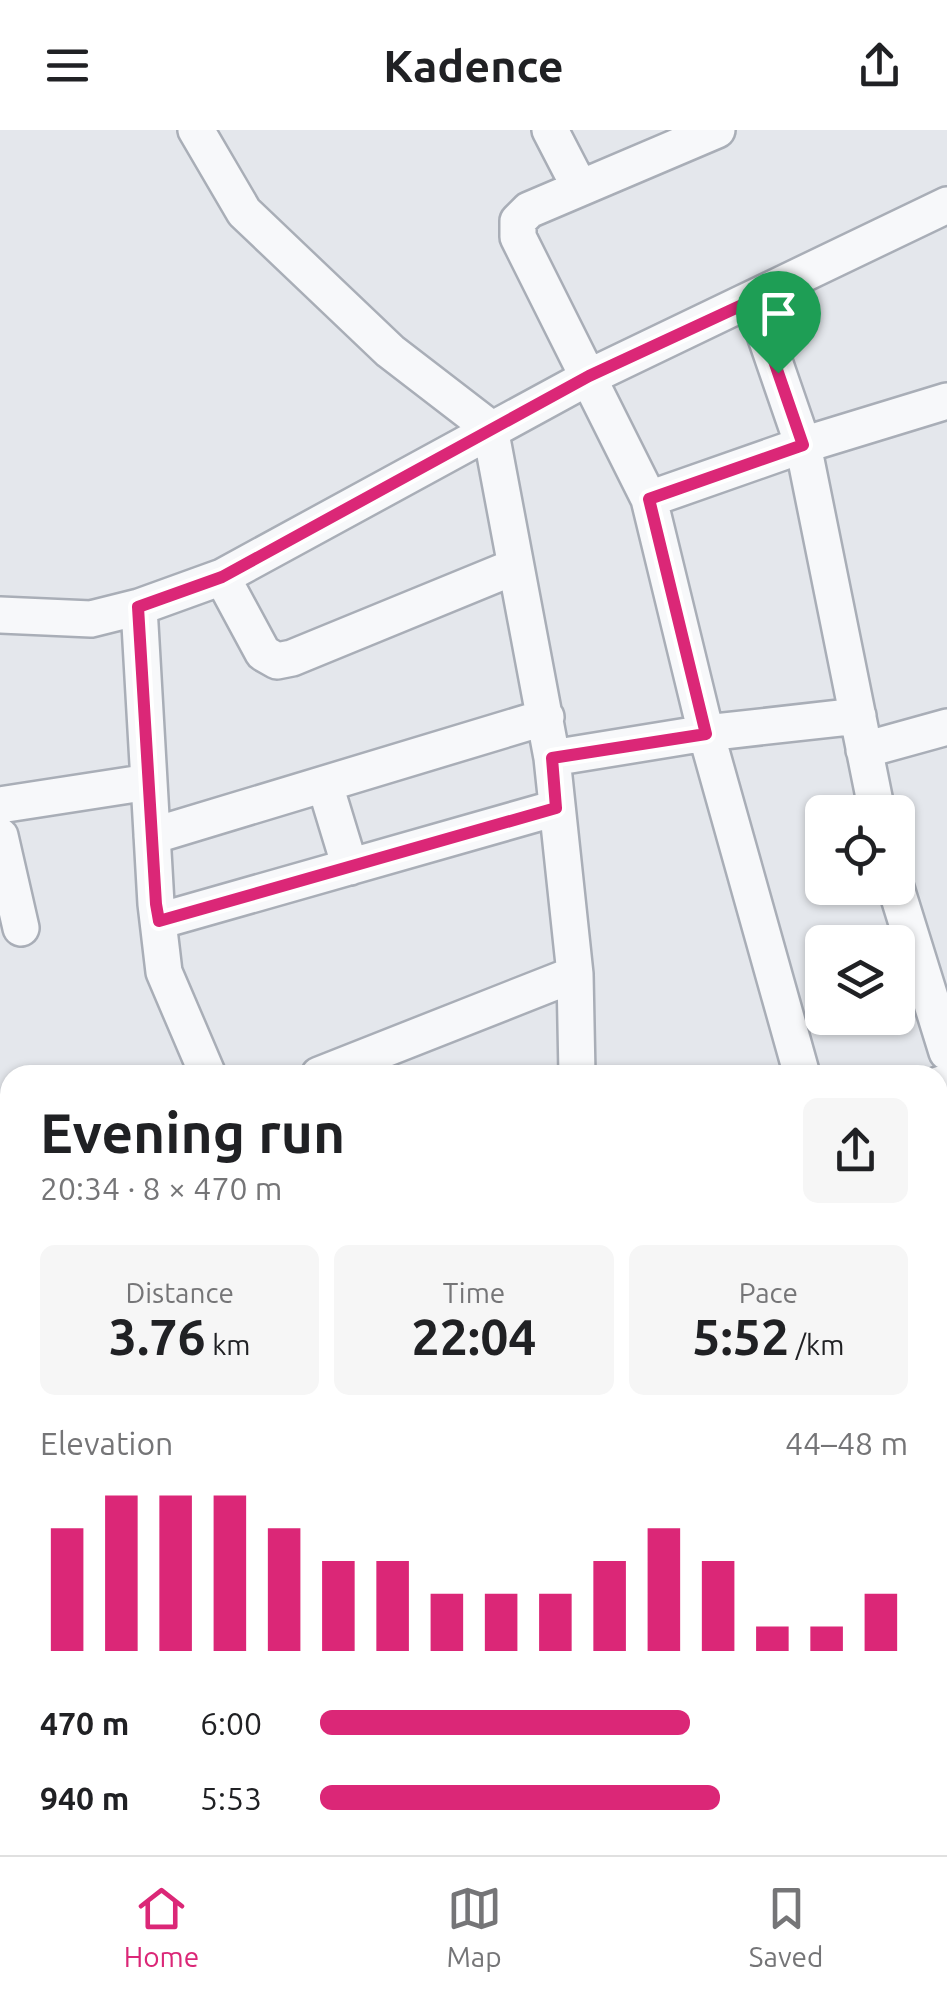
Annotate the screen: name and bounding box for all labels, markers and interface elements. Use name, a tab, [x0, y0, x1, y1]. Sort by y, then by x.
icon: menu	[40, 38, 95, 93]
icon: share	[852, 38, 907, 93]
text: Kadence	[383, 40, 564, 91]
pin	[736, 271, 821, 374]
icon: arrive	[751, 286, 806, 341]
map controls	[805, 795, 915, 1035]
button: locate	[805, 795, 915, 905]
button: layers	[805, 925, 915, 1035]
button: share	[803, 1098, 908, 1203]
text: Evening run	[40, 1102, 345, 1163]
text: 20:34 · 8 × 470 m	[40, 1170, 282, 1206]
text: Distance	[125, 1277, 234, 1308]
text: Time	[443, 1277, 505, 1308]
text: Pace	[739, 1277, 798, 1308]
text: 3.76	[109, 1308, 206, 1364]
text: 22:04	[411, 1308, 537, 1364]
text: 5:52	[692, 1308, 789, 1364]
text: km	[206, 1329, 250, 1360]
text: /km	[789, 1329, 844, 1360]
text: Elevation	[40, 1425, 173, 1461]
text: 44–48 m	[785, 1425, 908, 1461]
text: 470 m	[40, 1705, 129, 1741]
text: 6:00	[200, 1705, 262, 1741]
text: 940 m	[40, 1780, 129, 1816]
text: 5:53	[200, 1780, 262, 1816]
tab: Home	[124, 1881, 199, 1972]
tab: Map	[446, 1881, 502, 1972]
tab: Saved	[749, 1881, 823, 1972]

